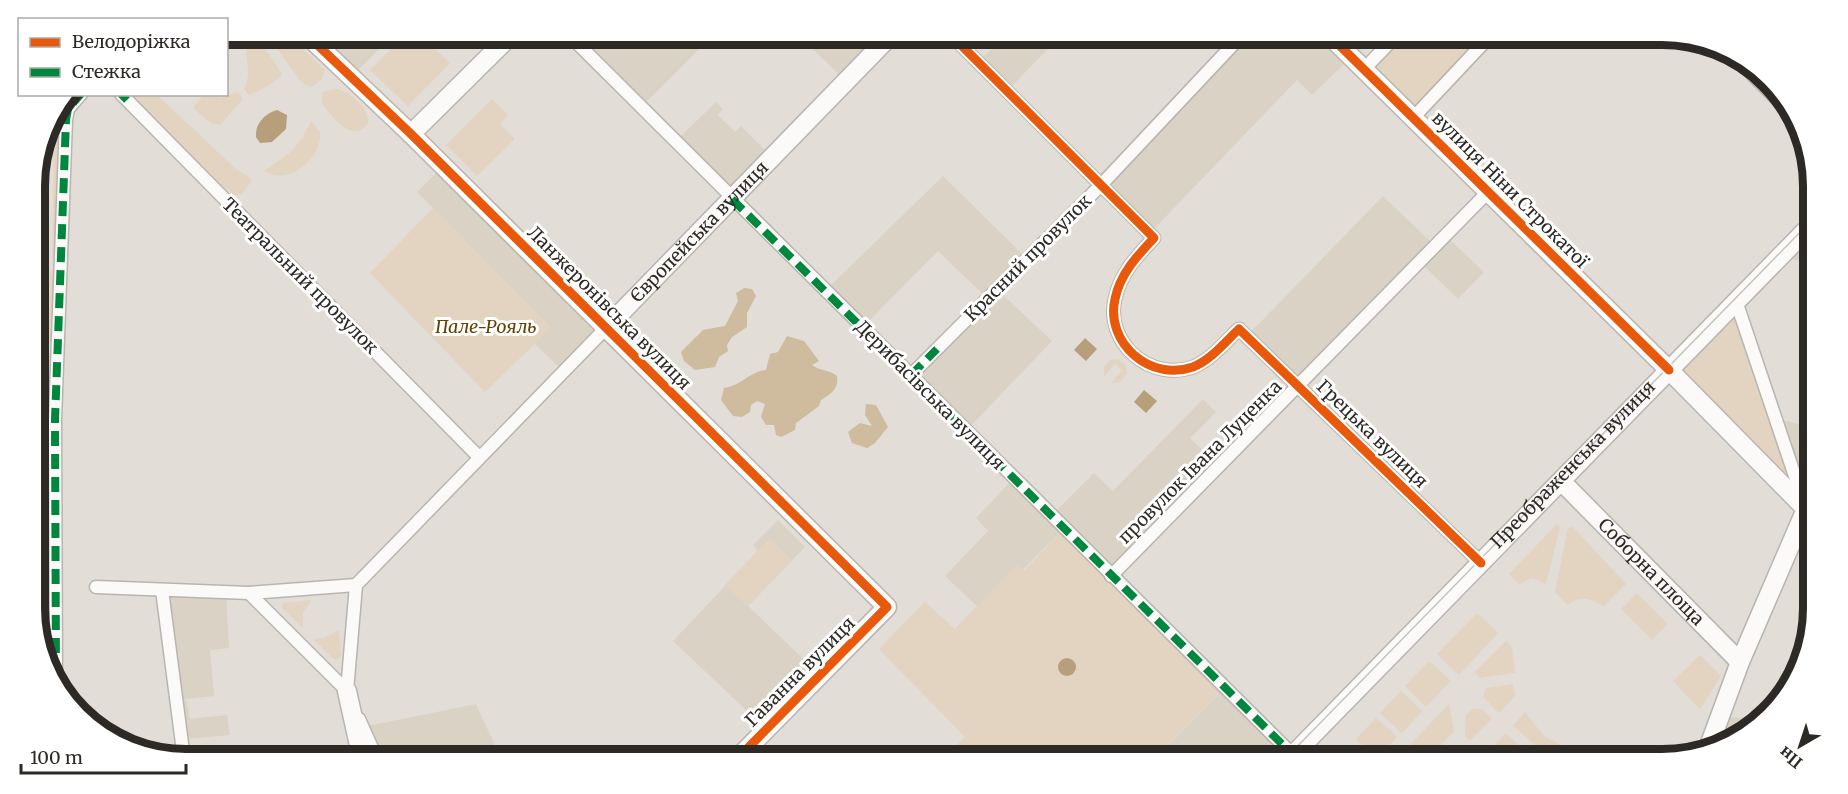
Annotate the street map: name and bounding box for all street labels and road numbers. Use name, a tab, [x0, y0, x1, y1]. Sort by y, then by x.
street label: вулиця Ніни Строкатої	[1427, 107, 1594, 273]
street label: Європейська вулиця	[625, 156, 773, 307]
street label: Красний провулок	[959, 189, 1096, 326]
street label: Театральний провулок	[217, 193, 384, 359]
street label: Ланжеронівська вулиця	[523, 221, 696, 394]
street label: Дерибасівська вулиця	[851, 315, 1010, 474]
street label: провулок Івана Луценка	[1113, 375, 1286, 548]
street label: Грецька вулиця	[1312, 375, 1433, 493]
street label: Преображенська вулиця	[1485, 375, 1660, 553]
street label: Соборна площа	[1593, 513, 1710, 630]
street label: Гаванна вулиця	[740, 612, 860, 732]

